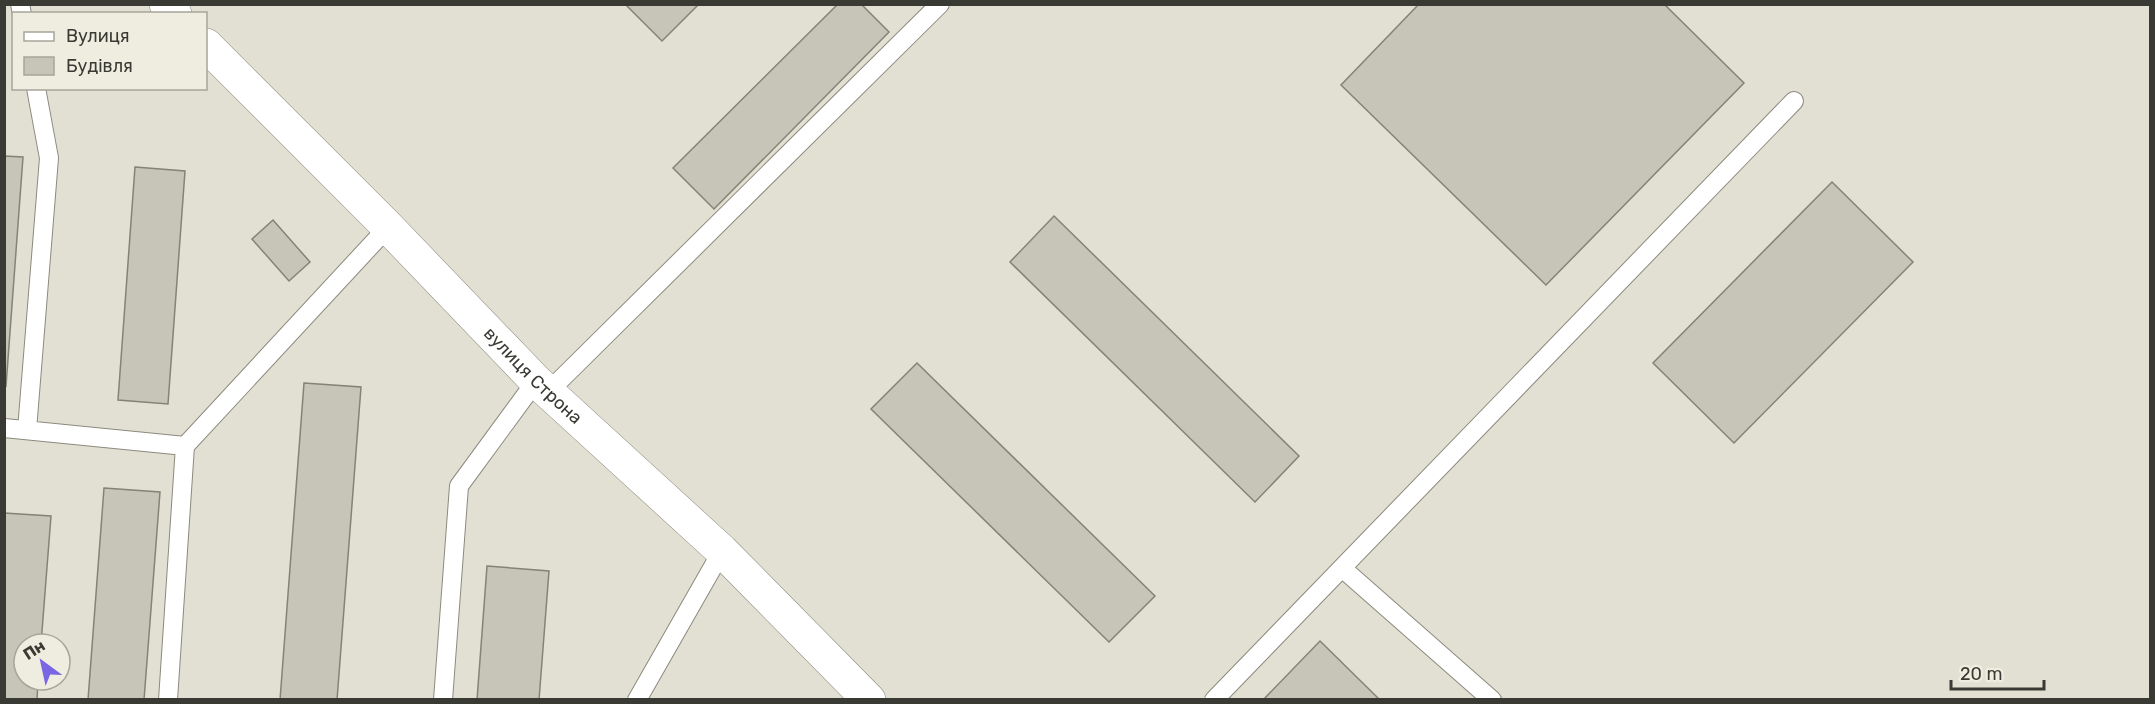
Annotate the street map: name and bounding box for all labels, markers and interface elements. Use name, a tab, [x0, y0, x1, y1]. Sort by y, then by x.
legend	[12, 12, 207, 90]
text: Вулиця	[66, 25, 130, 47]
text: Будівля	[66, 55, 133, 77]
street label: вулиця Строна	[479, 322, 587, 429]
north arrow	[12, 632, 72, 692]
text: Пн	[20, 636, 49, 664]
scale bar	[1951, 653, 2044, 691]
text: 20 m	[1960, 663, 2002, 685]

